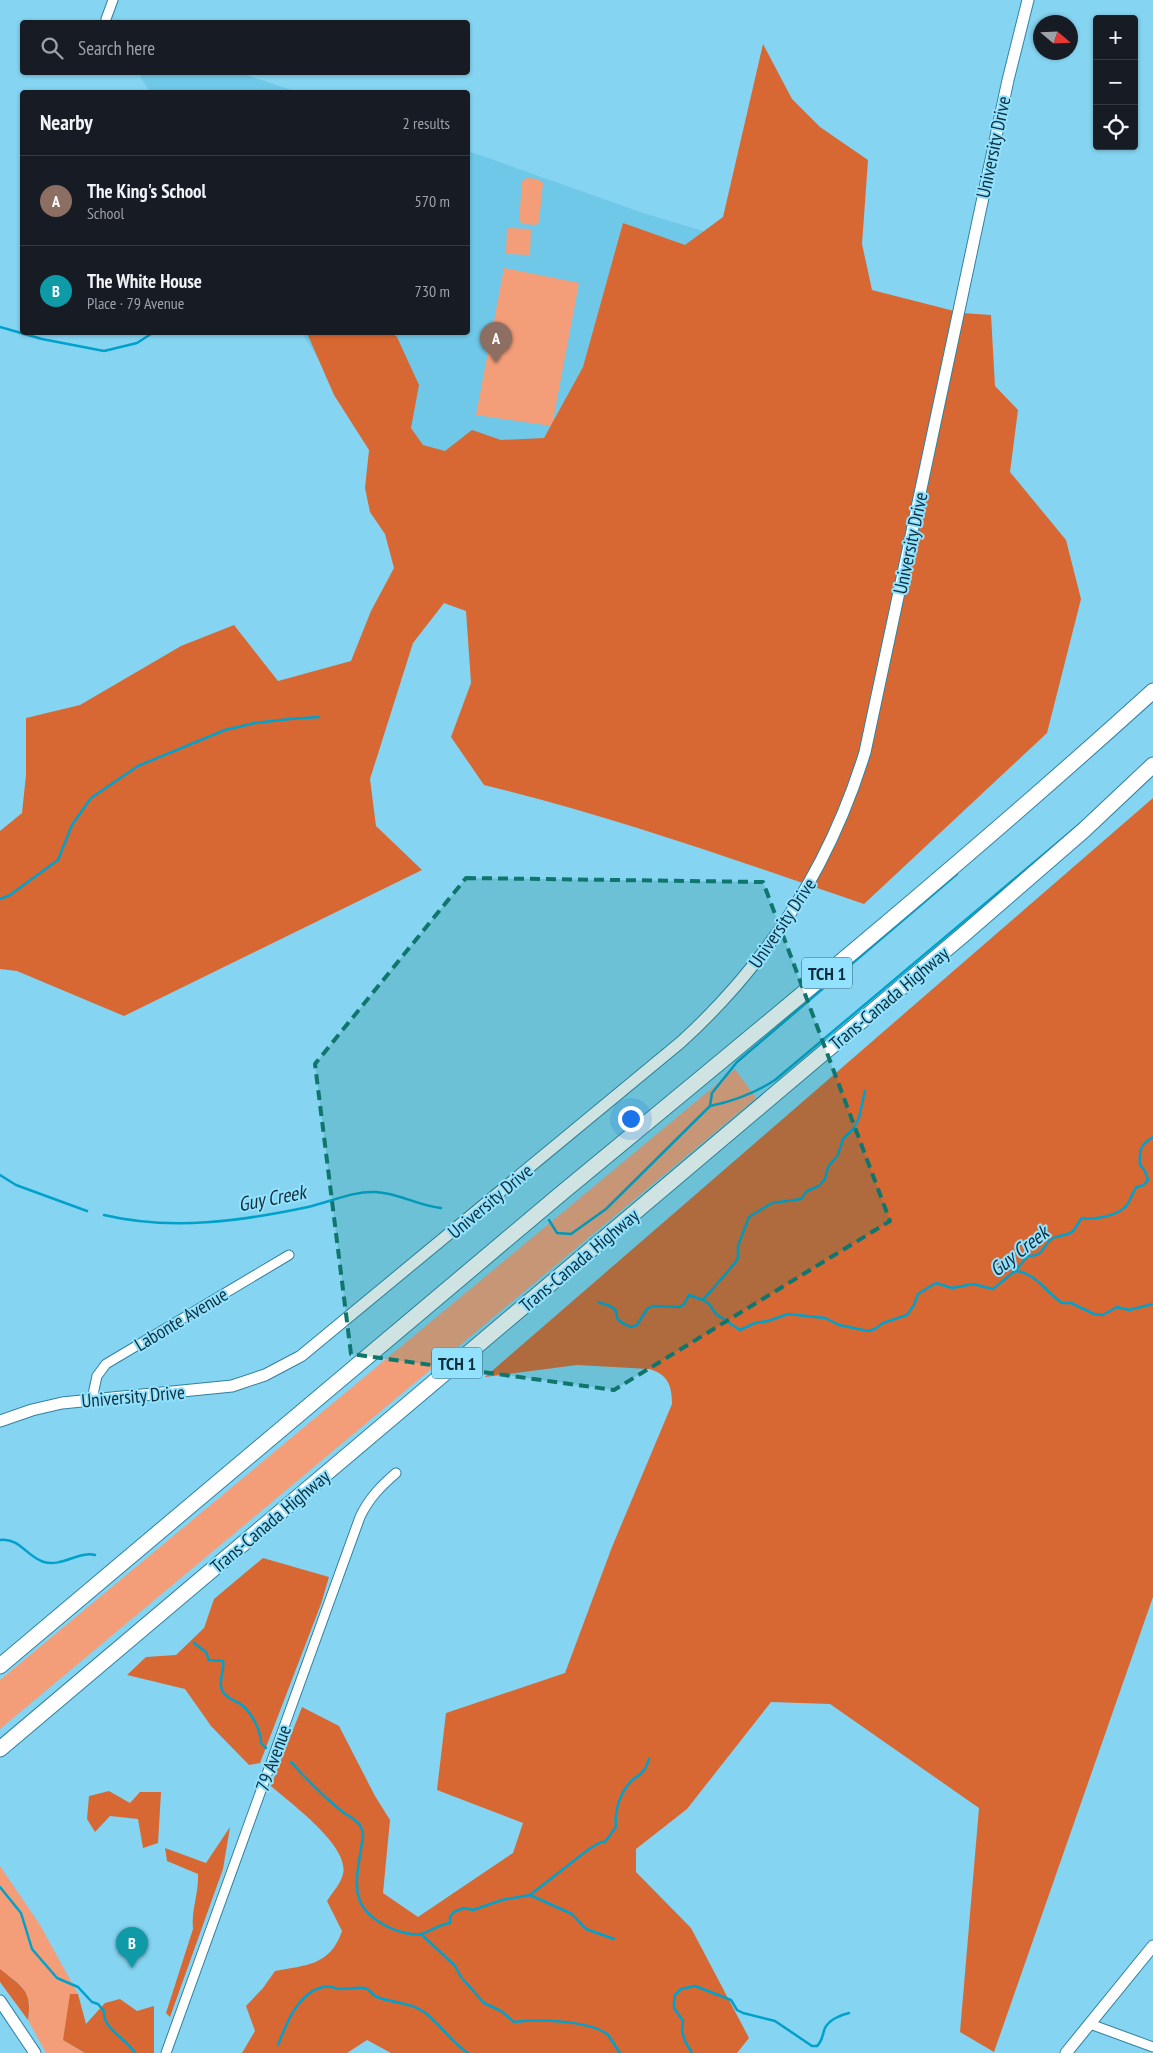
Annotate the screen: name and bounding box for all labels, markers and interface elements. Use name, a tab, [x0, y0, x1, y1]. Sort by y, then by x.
north arrow	[1033, 15, 1078, 60]
map controls	[1093, 15, 1138, 150]
button: +	[1093, 15, 1138, 60]
search box	[20, 20, 470, 75]
icon: search	[38, 34, 66, 62]
text: Search here	[78, 36, 155, 60]
button: −	[1093, 60, 1138, 105]
street label: University Drive	[970, 94, 1016, 200]
button: locate	[1093, 105, 1138, 150]
text: Nearby	[40, 109, 93, 136]
text: 2 results	[403, 113, 450, 133]
text: The King's School	[87, 179, 206, 203]
text: A	[52, 191, 60, 211]
text: 570 m	[415, 191, 450, 211]
text: School	[87, 203, 124, 223]
text: The White House	[87, 269, 202, 293]
text: B	[52, 281, 60, 301]
text: 730 m	[415, 281, 450, 301]
text: Place · 79 Avenue	[87, 293, 184, 313]
pin: A	[480, 322, 512, 363]
street label: University Drive	[887, 490, 933, 596]
street label: University Drive	[743, 873, 821, 973]
street label: Trans-Canada Highway	[824, 940, 954, 1055]
road number: TCH 1	[802, 958, 852, 988]
your location	[618, 1106, 644, 1132]
street label: University Drive	[443, 1158, 538, 1243]
water label: Guy Creek	[236, 1178, 310, 1217]
street label: Trans-Canada Highway	[514, 1202, 644, 1317]
water label: Guy Creek	[984, 1218, 1056, 1282]
street label: Labonte Avenue	[130, 1282, 232, 1356]
road number: TCH 1	[432, 1348, 482, 1379]
street label: University Drive	[80, 1380, 186, 1412]
street label: Trans-Canada Highway	[205, 1463, 335, 1578]
street label: 79 Avenue	[250, 1721, 296, 1794]
pin: B	[116, 1927, 148, 1968]

